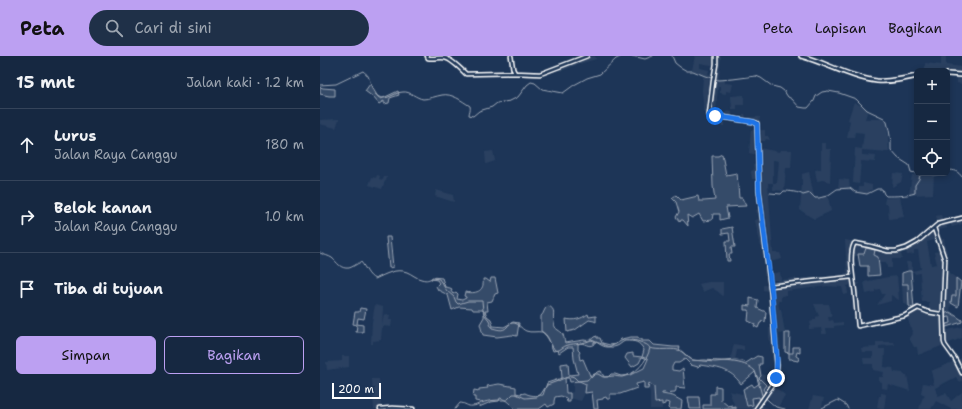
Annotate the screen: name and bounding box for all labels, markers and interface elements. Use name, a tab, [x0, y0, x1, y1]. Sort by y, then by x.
search box	[89, 10, 369, 46]
text: Peta	[20, 16, 65, 41]
icon: search	[103, 17, 125, 39]
text: Cari di sini	[135, 18, 212, 38]
text: Peta	[763, 19, 793, 37]
text: Lapisan	[815, 19, 866, 37]
text: Bagikan	[888, 19, 942, 37]
map controls	[914, 68, 950, 176]
button: +	[914, 68, 950, 104]
text: 15 mnt	[16, 71, 75, 93]
text: Jalan kaki · 1.2 km	[186, 74, 304, 91]
button: −	[914, 104, 950, 140]
route start	[706, 107, 724, 125]
text: Lurus	[54, 126, 96, 146]
icon: ahead	[16, 134, 38, 156]
text: 180 m	[265, 136, 304, 153]
button: locate	[914, 140, 950, 176]
text: Jalan Raya Canggu	[54, 146, 178, 163]
text: Belok kanan	[54, 198, 152, 218]
icon: right	[16, 206, 38, 228]
text: 1.0 km	[265, 208, 304, 225]
text: Jalan Raya Canggu	[54, 218, 178, 235]
icon: arrive	[16, 278, 38, 300]
text: Tiba di tujuan	[54, 279, 163, 299]
button: Simpan	[16, 336, 156, 374]
button: Bagikan	[164, 336, 304, 374]
route end	[767, 369, 785, 387]
scale bar	[332, 381, 381, 400]
text: 200 m	[338, 382, 374, 397]

